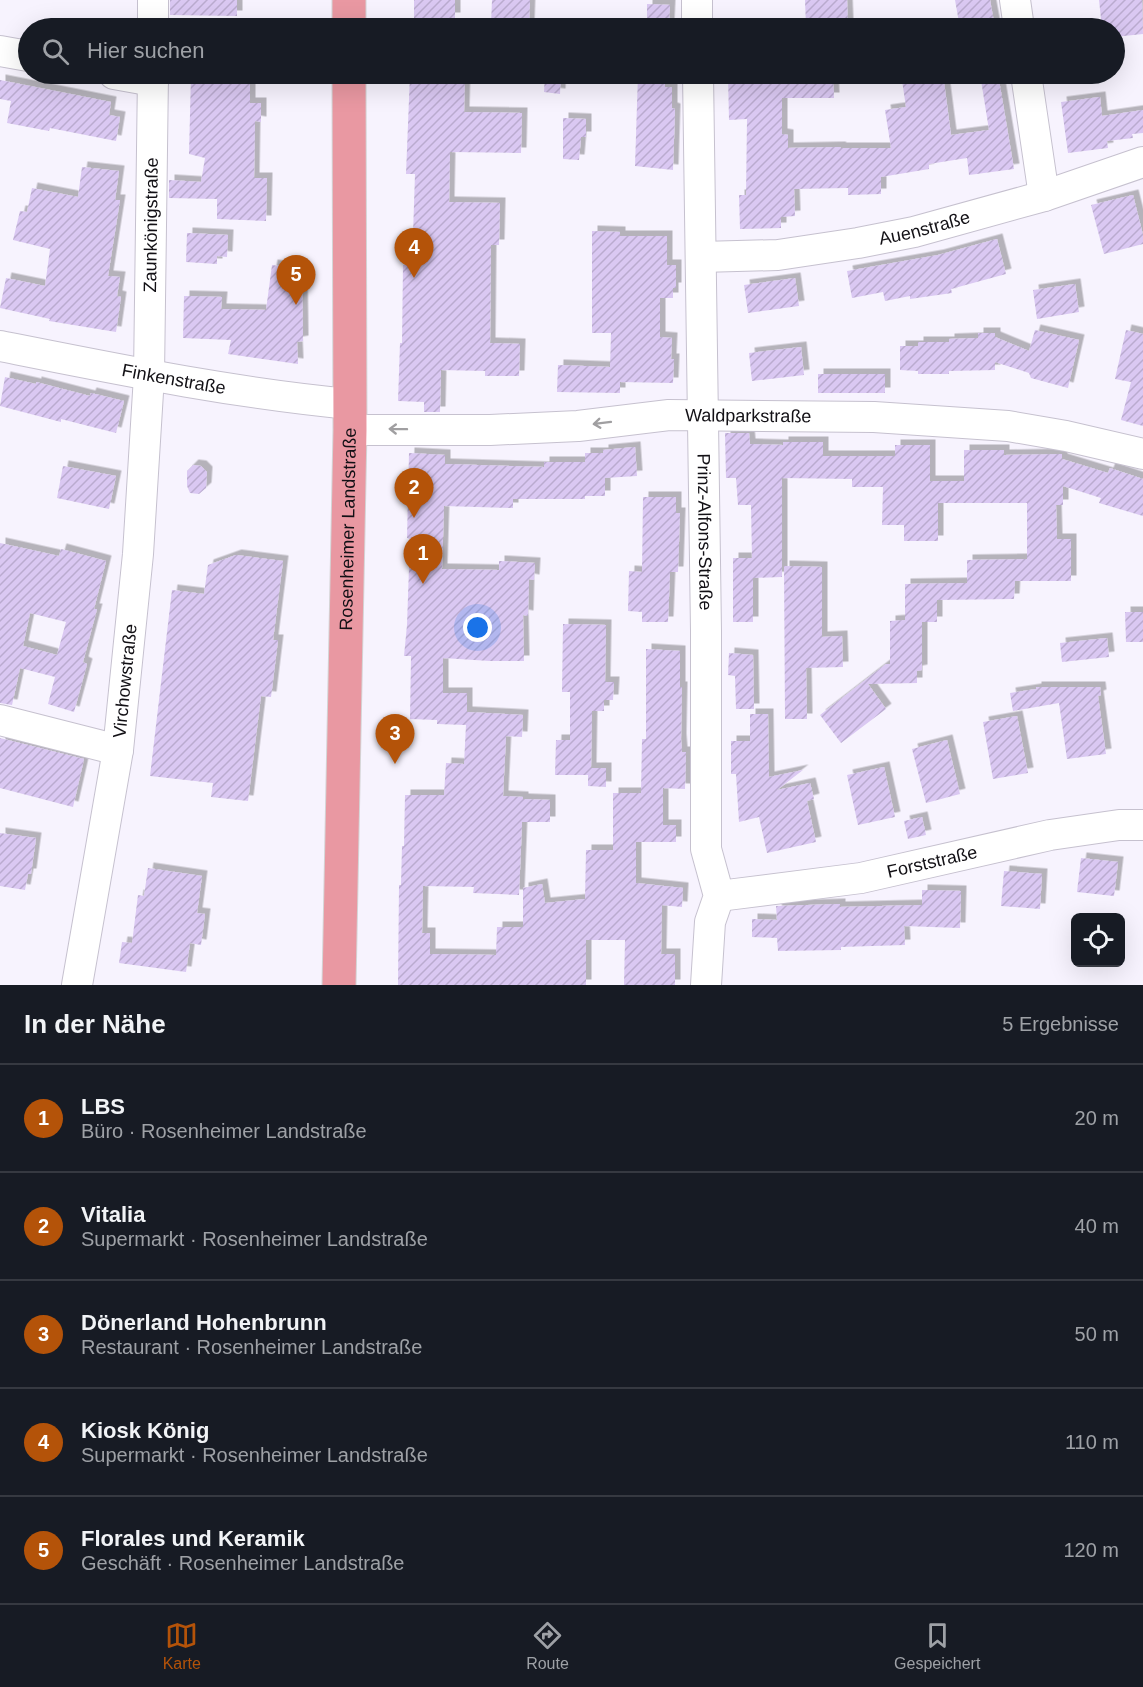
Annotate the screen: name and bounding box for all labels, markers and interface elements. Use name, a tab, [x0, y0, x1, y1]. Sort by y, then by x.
search box	[18, 18, 1125, 84]
icon: search	[39, 35, 72, 68]
text: Hier suchen	[87, 38, 204, 63]
street label: Zaunkönigstraße	[140, 157, 162, 293]
street label: Auenstraße	[877, 207, 972, 249]
pin: 4	[394, 228, 434, 278]
pin: 5	[276, 256, 316, 305]
street label: Finkenstraße	[120, 360, 227, 398]
street label: Waldparkstraße	[685, 405, 812, 426]
one-way arrow	[593, 418, 613, 429]
one-way arrow	[388, 424, 408, 435]
street label: Rosenheimer Landstraße	[336, 427, 360, 631]
street label: Prinz-Alfons-Straße	[693, 453, 716, 611]
pin: 2	[394, 468, 434, 518]
pin: 1	[404, 534, 442, 584]
your location	[463, 613, 492, 642]
street label: Virchowstraße	[109, 623, 141, 739]
pin: 3	[376, 714, 414, 764]
street label: Forststraße	[885, 842, 979, 882]
map controls	[1071, 913, 1125, 967]
button: locate	[1071, 913, 1125, 967]
text: In der Nähe	[24, 1009, 166, 1039]
text: 5 Ergebnisse	[1002, 1013, 1119, 1035]
text: LBS	[81, 1094, 125, 1119]
text: 1	[38, 1107, 49, 1129]
text: 20 m	[1075, 1107, 1119, 1129]
text: Büro · Rosenheimer Landstraße	[81, 1120, 367, 1142]
text: Vitalia	[81, 1202, 145, 1227]
text: 2	[38, 1215, 49, 1237]
text: 40 m	[1075, 1215, 1119, 1237]
text: Supermarkt · Rosenheimer Landstraße	[81, 1228, 428, 1250]
text: Dönerland Hohenbrunn	[81, 1310, 327, 1335]
text: 3	[38, 1323, 49, 1345]
text: 50 m	[1075, 1323, 1119, 1345]
text: Restaurant · Rosenheimer Landstraße	[81, 1336, 422, 1358]
text: Kiosk König	[81, 1418, 209, 1443]
text: 4	[38, 1431, 49, 1453]
text: 110 m	[1065, 1431, 1119, 1453]
text: Supermarkt · Rosenheimer Landstraße	[81, 1444, 428, 1466]
text: Florales und Keramik	[81, 1526, 305, 1551]
text: 5	[38, 1539, 49, 1561]
text: 120 m	[1063, 1539, 1119, 1561]
text: Geschäft · Rosenheimer Landstraße	[81, 1552, 405, 1574]
tab: Karte	[163, 1619, 201, 1673]
tab: Route	[526, 1619, 569, 1673]
tab: Gespeichert	[894, 1619, 980, 1673]

